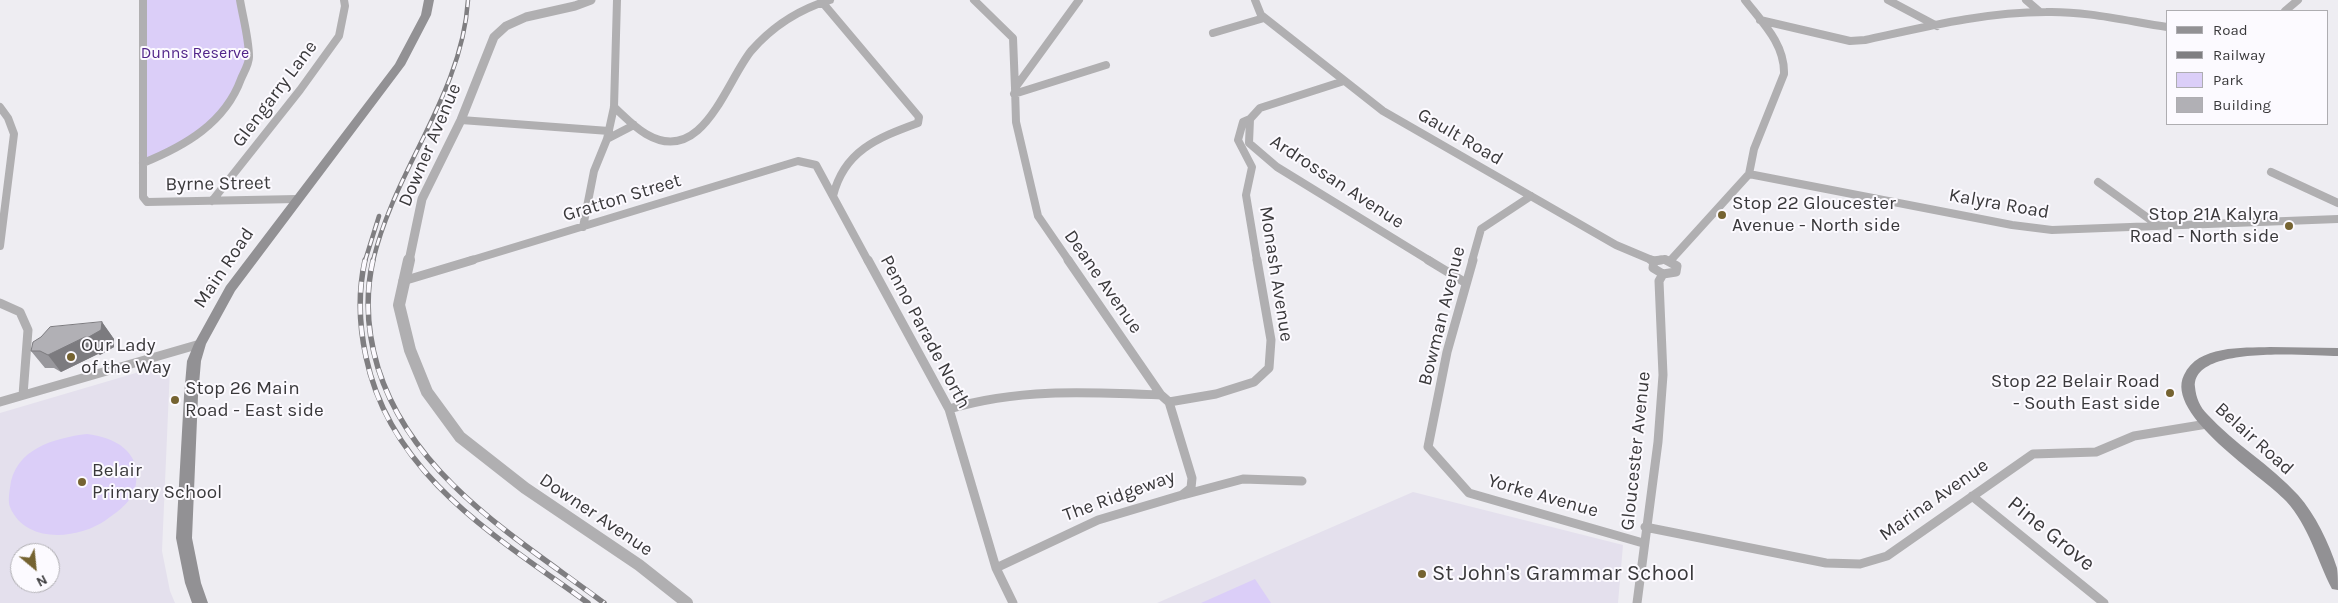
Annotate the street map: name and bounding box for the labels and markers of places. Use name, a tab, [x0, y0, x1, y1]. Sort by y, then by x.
place label: Stop 22 Gloucester Avenue - North side	[1732, 193, 1900, 237]
place label: Stop 21A Kalyra Road - North side	[2130, 204, 2279, 248]
marker: Stop 22 Gloucester Avenue - North side	[1716, 209, 1728, 221]
marker: Stop 21A Kalyra Road - North side	[2283, 220, 2295, 232]
place label: Our Lady of the Way	[81, 335, 171, 379]
marker: Our Lady of the Way	[65, 351, 77, 363]
place label: Stop 22 Belair Road - South East side	[1991, 371, 2160, 415]
place label: Stop 26 Main Road - East side	[185, 378, 324, 422]
marker: Stop 22 Belair Road - South East side	[2164, 387, 2176, 399]
marker: Stop 26 Main Road - East side	[169, 394, 181, 406]
place label: Belair Primary School	[92, 460, 222, 504]
marker: Belair Primary School	[76, 476, 88, 488]
place label: St John's Grammar School	[1432, 561, 1695, 587]
marker: St John's Grammar School	[1416, 568, 1428, 580]

